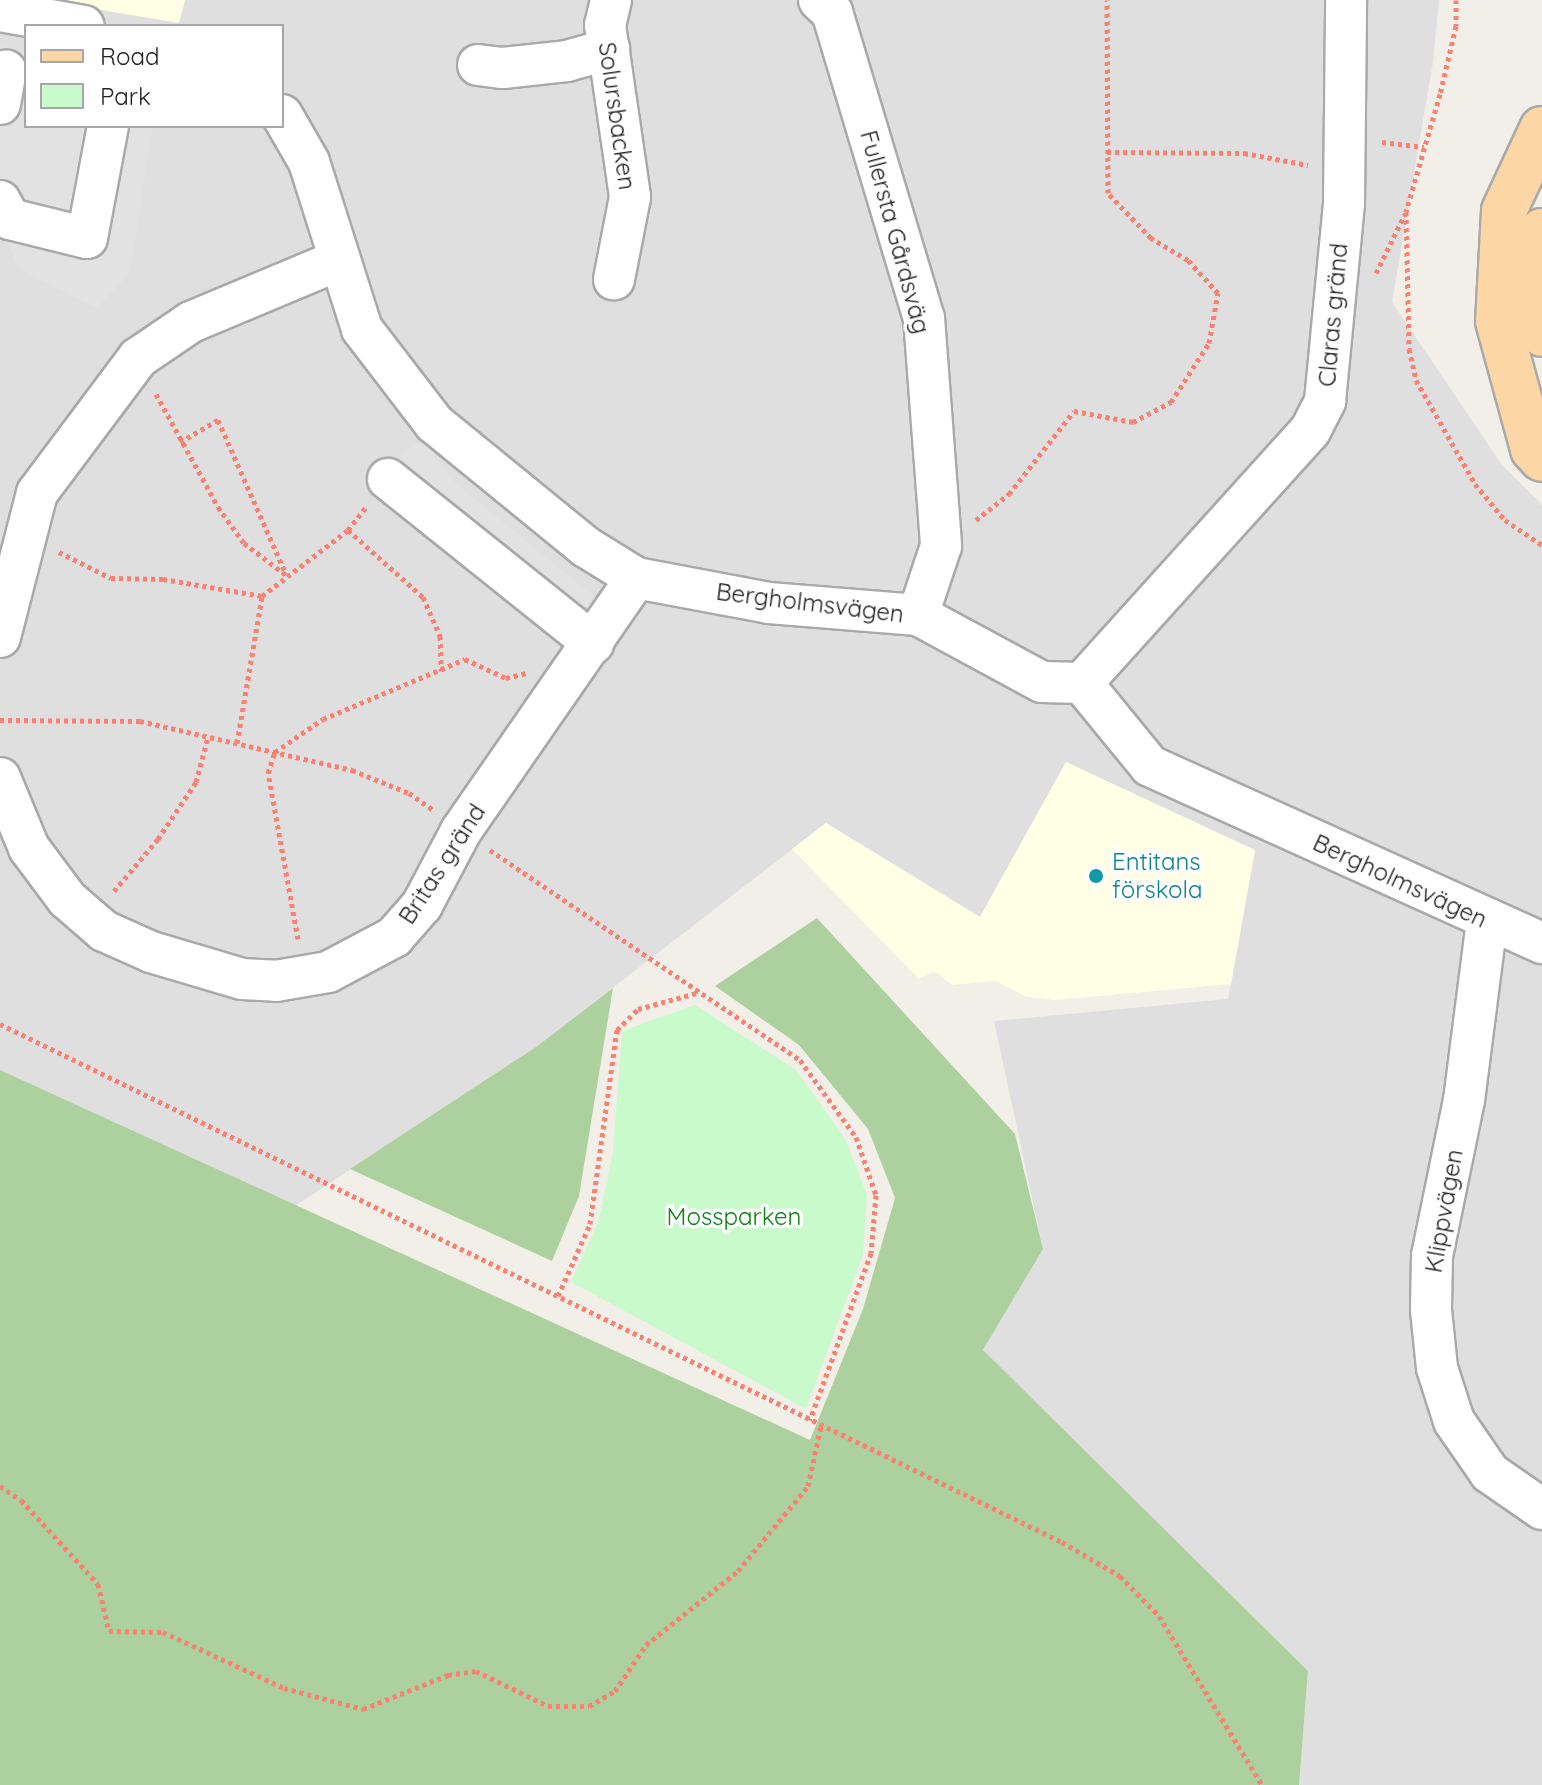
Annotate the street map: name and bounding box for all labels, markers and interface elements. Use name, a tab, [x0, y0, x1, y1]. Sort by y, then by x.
legend	[24, 24, 284, 128]
street label: Solursbacken	[592, 40, 642, 192]
text: Road	[100, 41, 160, 71]
text: Park	[100, 81, 151, 111]
street label: Fullersta Gårdsväg	[854, 127, 936, 337]
street label: Claras gränd	[1312, 242, 1354, 388]
street label: Bergholmsvägen	[714, 577, 906, 629]
street label: Britas gränd	[393, 799, 491, 929]
street label: Bergholmsvägen	[1308, 828, 1492, 934]
place label: Entitans förskola	[1112, 848, 1203, 904]
marker: Entitans förskola	[1087, 867, 1105, 885]
street label: Klippvägen	[1419, 1147, 1469, 1275]
park label: Mossparken	[667, 1203, 801, 1231]

